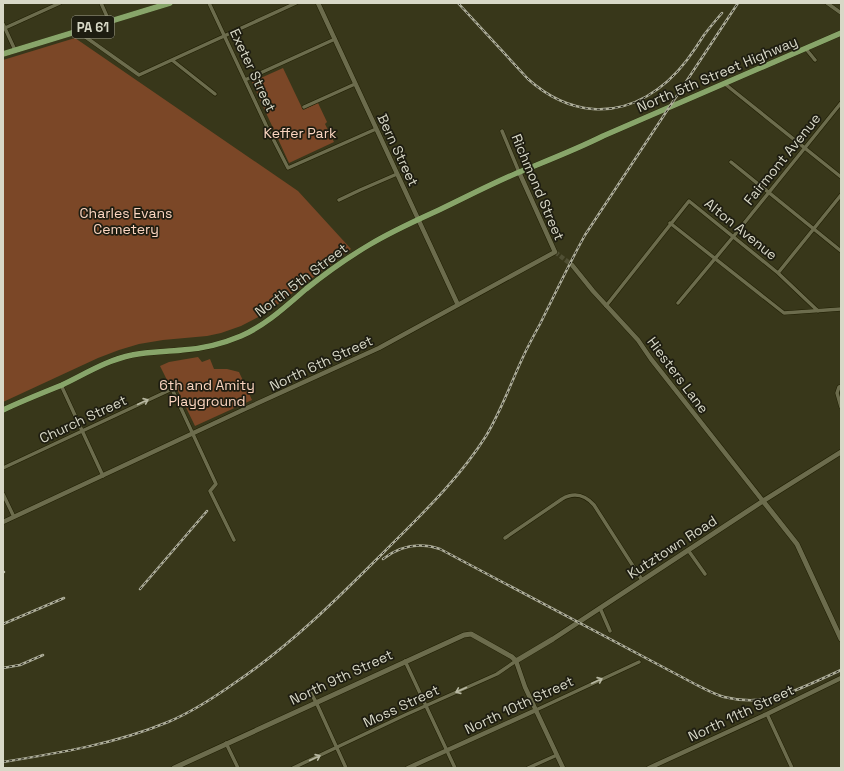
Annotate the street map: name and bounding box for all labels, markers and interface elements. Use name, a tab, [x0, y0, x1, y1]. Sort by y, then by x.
road number: PA 61	[72, 16, 114, 38]
street label: Exeter Street	[226, 25, 280, 115]
street label: North 5th Street Highway	[634, 32, 800, 116]
street label: Fairmont Avenue	[740, 110, 824, 208]
street label: Bern Street	[373, 111, 423, 189]
park label: Keffer Park	[264, 124, 337, 142]
street label: Richmond Street	[507, 131, 569, 243]
street label: Alton Avenue	[701, 194, 781, 264]
park label: Charles Evans Cemetery	[80, 204, 172, 238]
street label: North 5th Street	[251, 239, 351, 321]
street label: North 6th Street	[267, 331, 375, 395]
street label: Hiesters Lane	[643, 333, 713, 417]
park label: 6th and Amity Playground	[159, 376, 255, 410]
street label: Church Street	[36, 391, 130, 447]
one-way arrow	[137, 398, 149, 405]
street label: Kutztown Road	[624, 511, 720, 583]
street label: North 9th Street	[287, 645, 395, 709]
street label: North 10th Street	[462, 672, 576, 738]
one-way arrow	[590, 677, 602, 684]
street label: Moss Street	[360, 681, 442, 731]
street label: North 11th Street	[685, 681, 797, 745]
one-way arrow	[456, 687, 468, 694]
one-way arrow	[309, 754, 321, 761]

